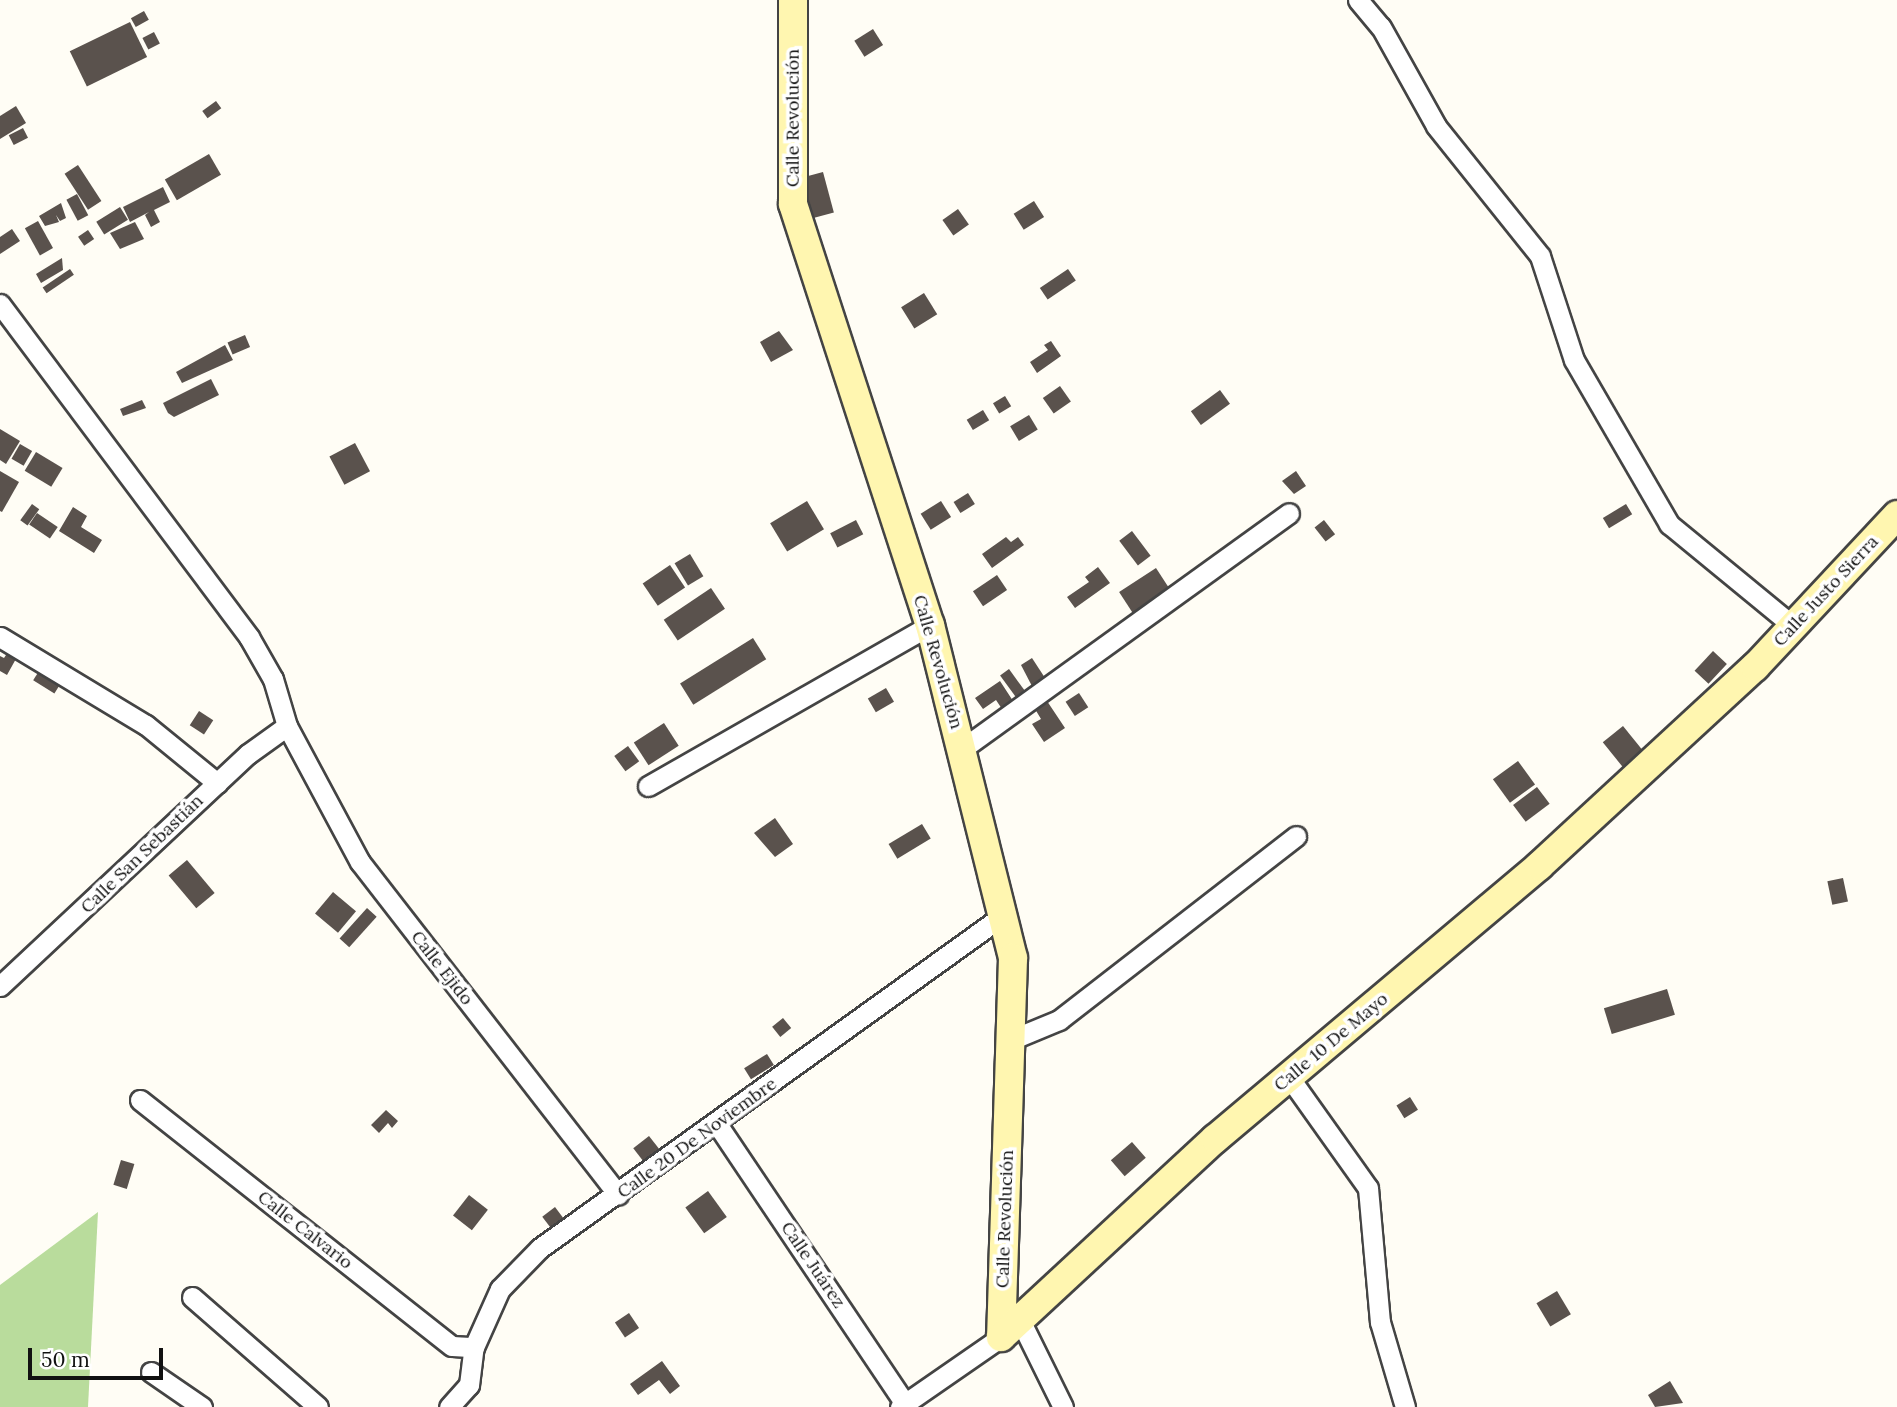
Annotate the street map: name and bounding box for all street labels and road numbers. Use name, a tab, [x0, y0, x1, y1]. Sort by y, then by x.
street label: Calle Revolución	[782, 49, 804, 187]
street label: Calle Justo Sierra	[1769, 531, 1883, 651]
street label: Calle Revolución	[909, 593, 967, 731]
street label: Calle San Sebastián	[76, 790, 208, 918]
street label: Calle Ejido	[406, 927, 478, 1009]
street label: Calle 10 De Mayo	[1270, 988, 1392, 1096]
street label: Calle 20 De Noviembre	[613, 1073, 781, 1203]
street label: Calle Revolución	[992, 1150, 1018, 1288]
street label: Calle Calvario	[253, 1186, 357, 1274]
street label: Calle Juárez	[776, 1218, 850, 1312]

